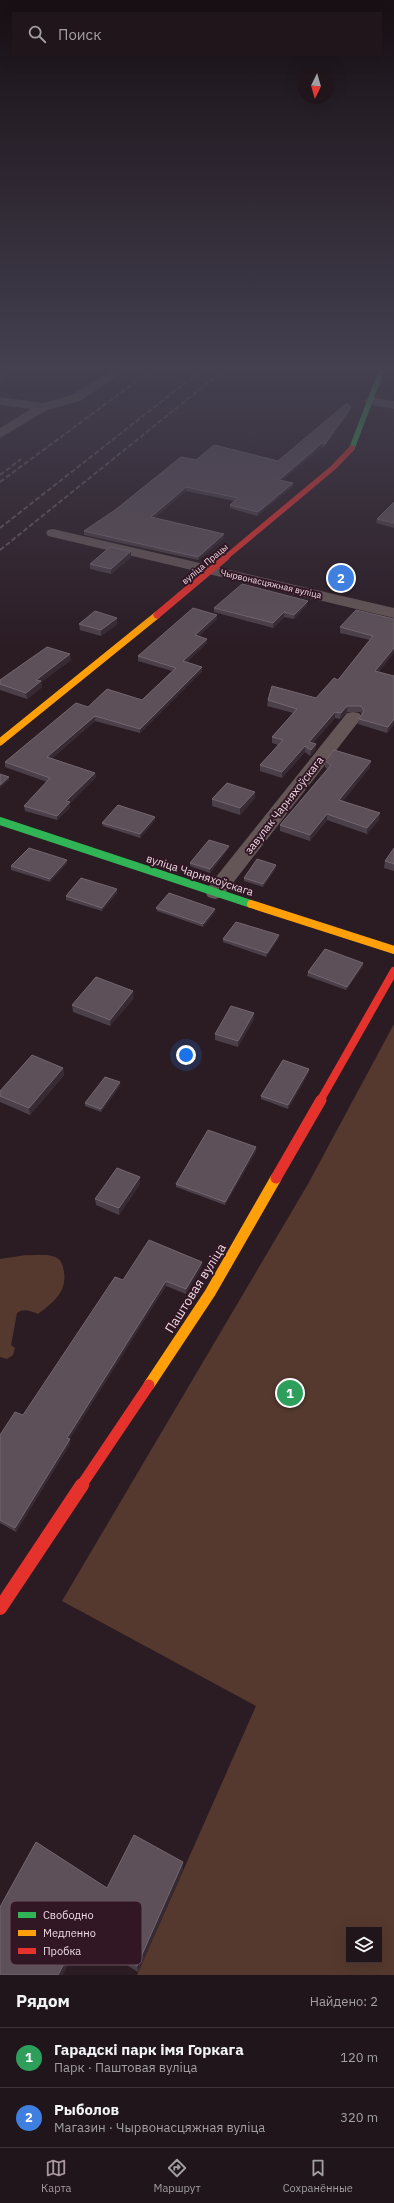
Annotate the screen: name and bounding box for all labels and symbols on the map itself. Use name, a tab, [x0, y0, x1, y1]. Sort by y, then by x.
north arrow	[298, 68, 334, 104]
street label: вуліца Працы	[179, 541, 230, 586]
pin: 2	[328, 563, 354, 593]
street label: Чырвонасцяжная вуліца	[220, 567, 323, 601]
street label: завулак Чарняхоўскага	[242, 753, 326, 857]
street label: вуліца Чарняхоўскага	[145, 851, 255, 899]
your location	[176, 1045, 196, 1065]
street label: Паштовая вуліца	[161, 1240, 230, 1336]
pin: 1	[277, 1378, 303, 1408]
legend	[10, 1901, 142, 1965]
text: Свободно	[43, 1908, 94, 1922]
text: Медленно	[43, 1926, 96, 1940]
text: Пробка	[43, 1944, 81, 1958]

